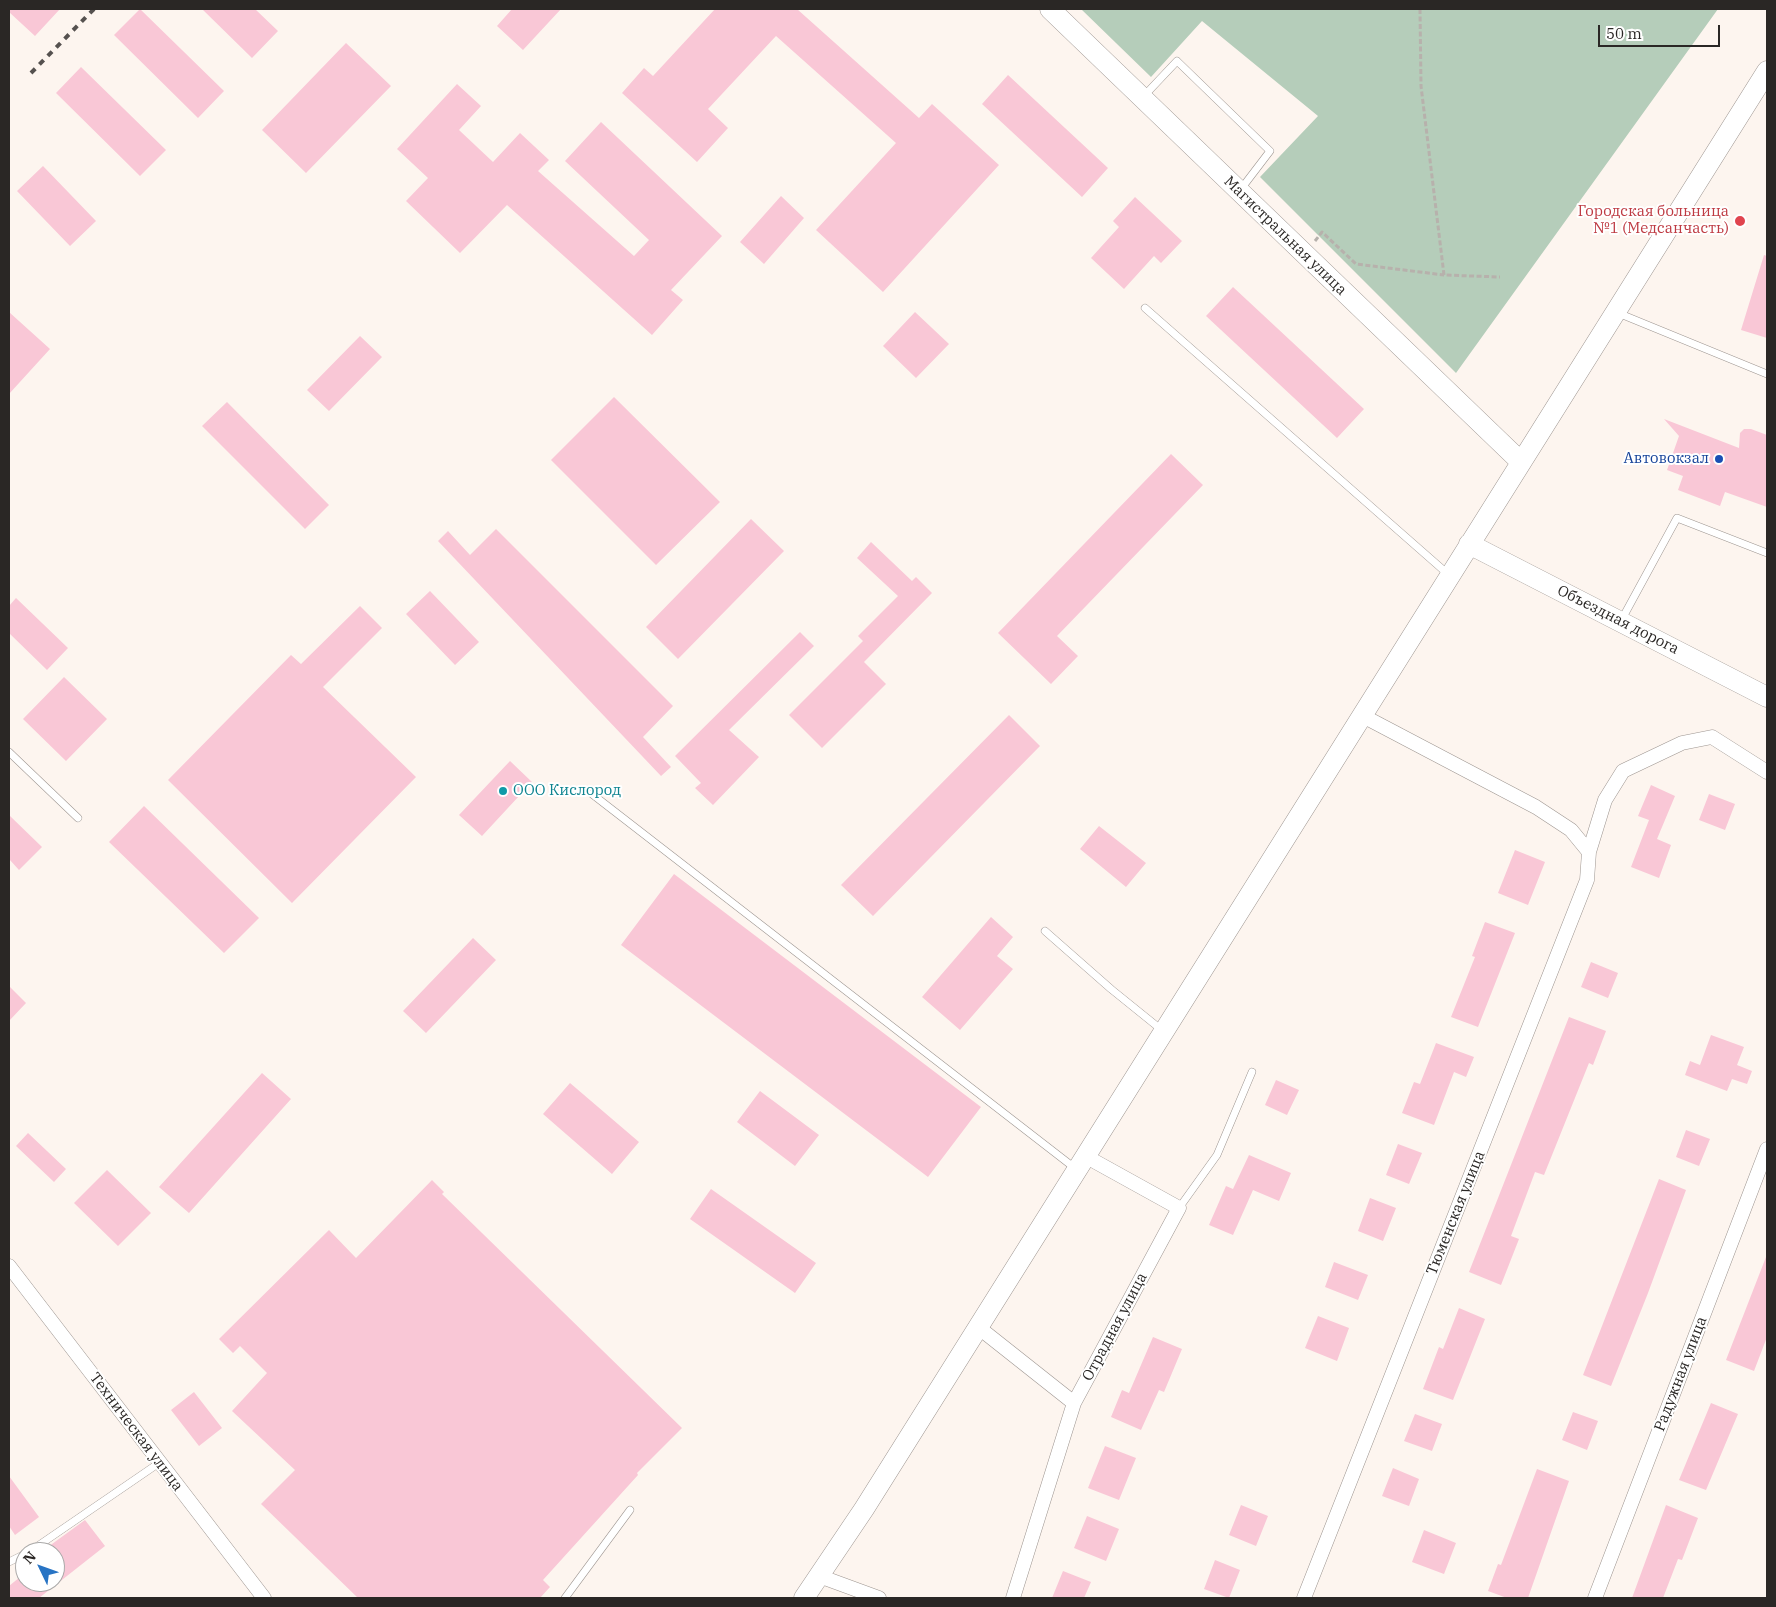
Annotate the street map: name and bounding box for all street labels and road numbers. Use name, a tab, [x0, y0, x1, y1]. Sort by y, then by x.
street label: Магистральная улица	[1220, 173, 1350, 299]
street label: Объездная дорога	[1554, 582, 1682, 658]
street label: Тюменская улица	[1423, 1148, 1489, 1278]
street label: Отрадная улица	[1079, 1270, 1151, 1384]
street label: Радужная улица	[1651, 1314, 1711, 1434]
street label: Техническая улица	[86, 1369, 186, 1495]

